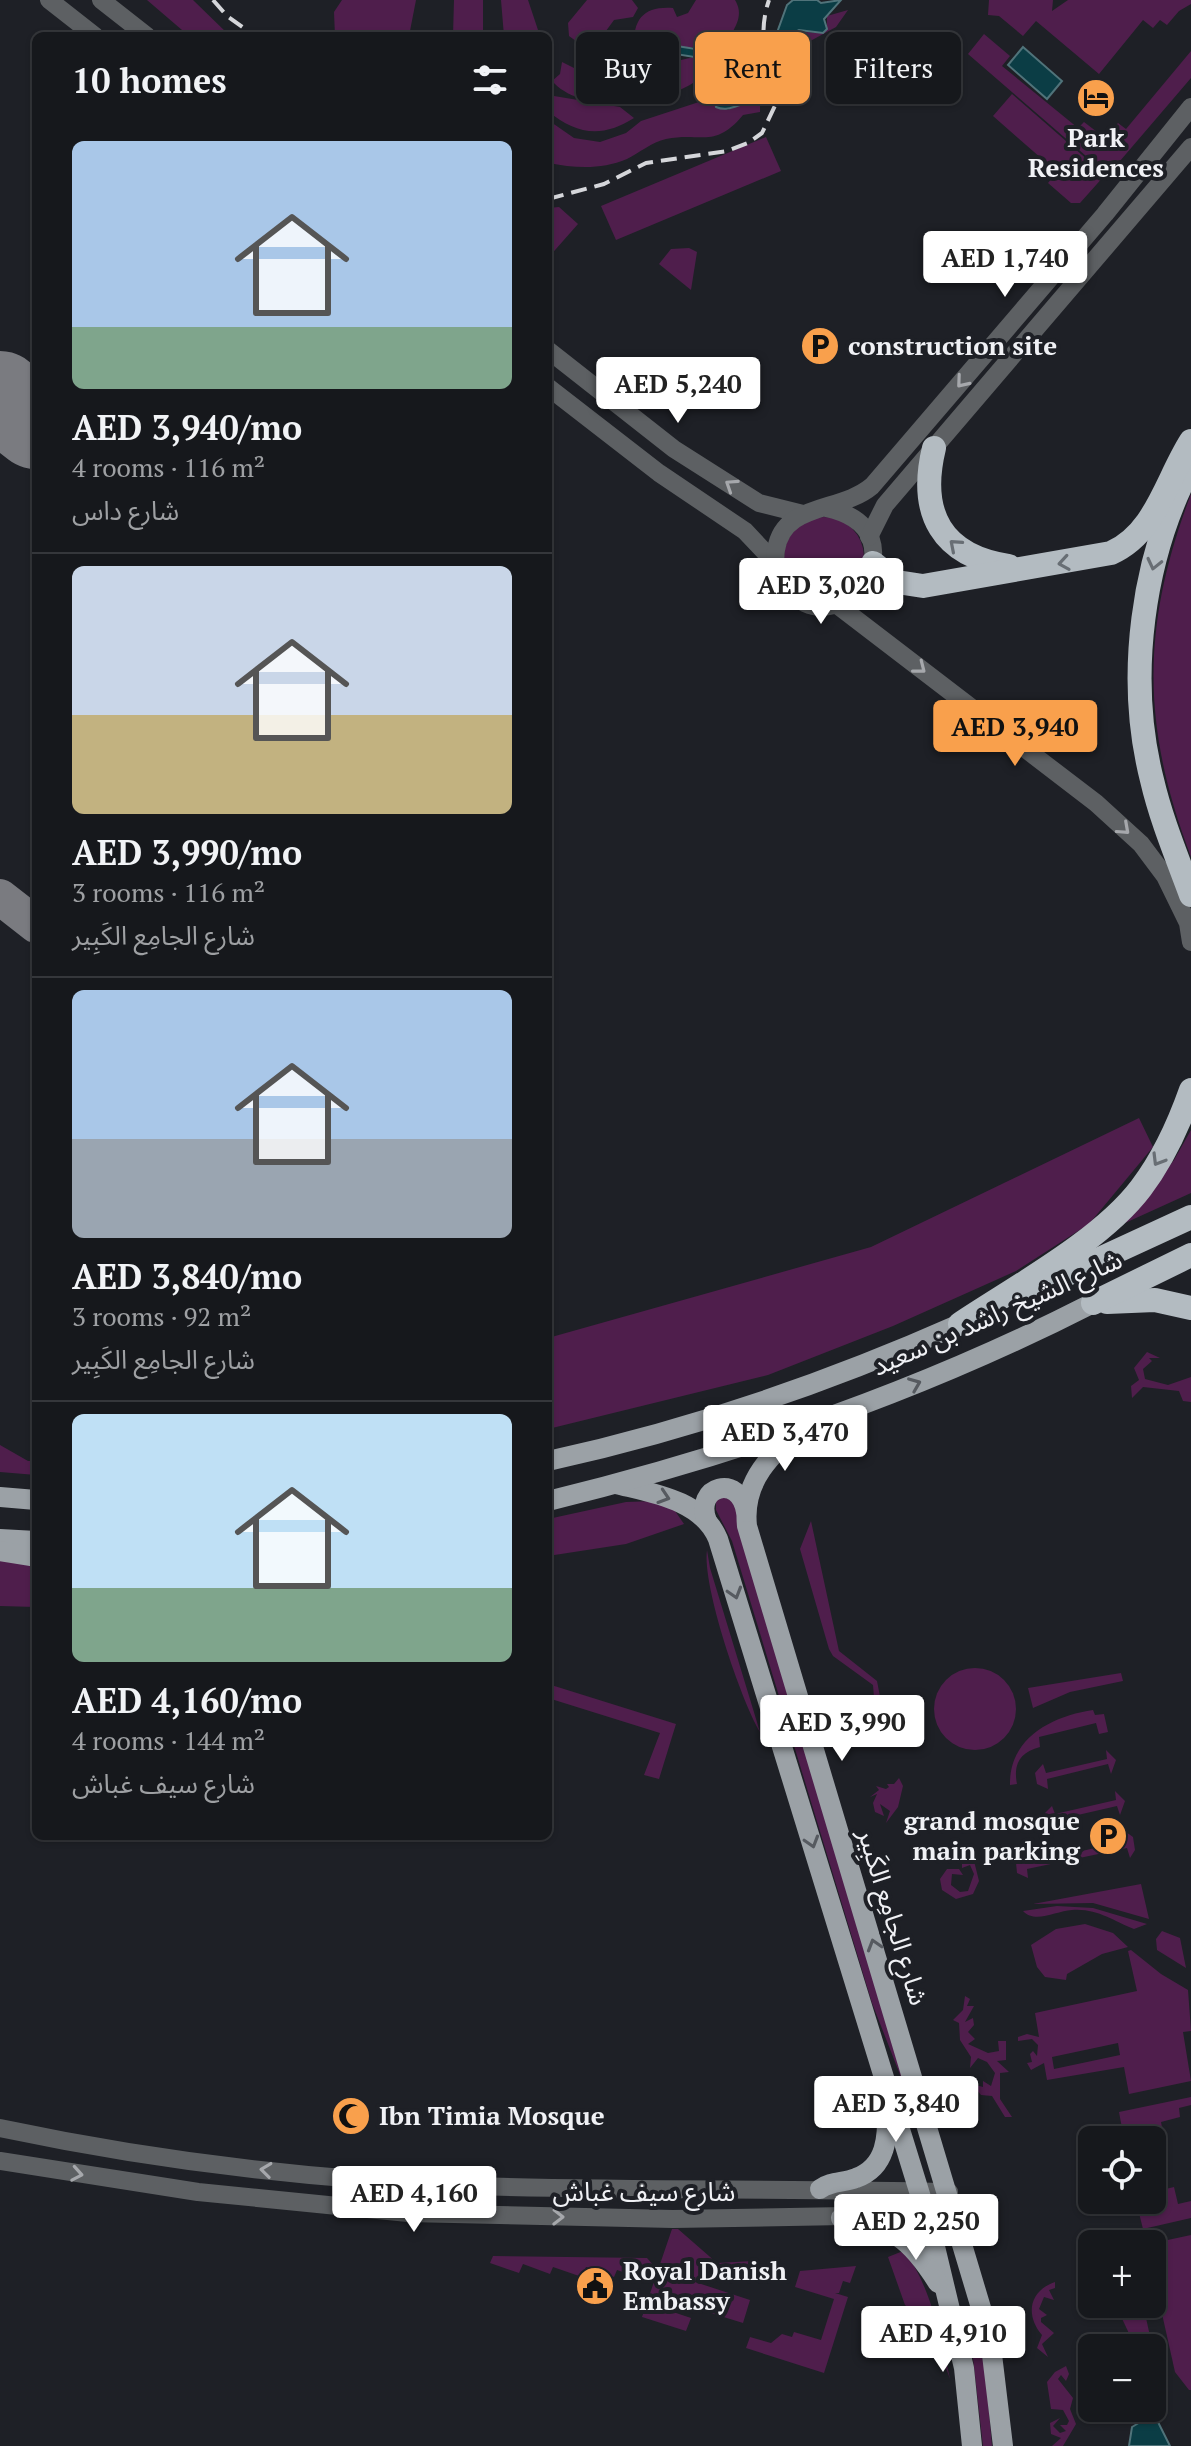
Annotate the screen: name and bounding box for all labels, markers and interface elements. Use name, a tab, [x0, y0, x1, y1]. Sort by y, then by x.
chip: Buy	[576, 32, 679, 104]
chip: Rent	[695, 32, 810, 104]
chip: Filters	[826, 32, 961, 104]
text: 10 homes	[72, 58, 227, 103]
icon: filters	[468, 58, 512, 102]
hotel icon: Park Residences	[1075, 77, 1117, 119]
place label: Park Residences	[1028, 120, 1164, 184]
icon: home	[220, 193, 364, 337]
pin: AED 1,740	[913, 231, 1097, 299]
text: AED 1,740	[941, 240, 1069, 274]
parking icon: construction site	[799, 325, 841, 367]
place label: construction site	[848, 328, 1057, 362]
pin: AED 5,240	[586, 357, 770, 425]
text: AED 5,240	[614, 366, 742, 400]
one-way arrow	[957, 373, 972, 388]
text: AED 3,940/mo	[72, 405, 302, 450]
text: 4 rooms · 116 m²	[72, 450, 265, 484]
one-way arrow	[725, 480, 740, 495]
text: شارع داس	[72, 493, 179, 527]
one-way arrow	[950, 540, 965, 555]
one-way arrow	[1057, 554, 1070, 571]
one-way arrow	[1147, 557, 1164, 571]
pin: AED 3,020	[729, 558, 913, 626]
text: AED 3,020	[757, 567, 885, 601]
icon: home	[220, 618, 364, 762]
one-way arrow	[911, 659, 926, 673]
pin: AED 3,940	[923, 700, 1107, 768]
text: AED 3,940	[951, 709, 1079, 743]
one-way arrow	[1115, 820, 1130, 834]
text: AED 3,990/mo	[72, 830, 302, 875]
text: 3 rooms · 116 m²	[72, 875, 265, 909]
text: شارع الجامِع الكَبِير	[72, 918, 255, 952]
icon: home	[220, 1042, 364, 1186]
one-way arrow	[1152, 1151, 1168, 1166]
street label: شارع الشيخ راشد بن سعيد	[866, 1242, 1129, 1386]
text: AED 3,840/mo	[72, 1254, 302, 1299]
text: 3 rooms · 92 m²	[72, 1299, 251, 1333]
text: شارع الجامِع الكَبِير	[72, 1342, 255, 1376]
one-way arrow	[907, 1377, 921, 1393]
pin: AED 3,470	[693, 1405, 877, 1473]
text: AED 3,470	[721, 1414, 849, 1448]
icon: home	[220, 1466, 364, 1610]
one-way arrow	[656, 1488, 670, 1504]
one-way arrow	[726, 1586, 742, 1600]
text: AED 4,160/mo	[72, 1678, 302, 1723]
pin: AED 3,990	[750, 1695, 934, 1763]
text: AED 3,990	[778, 1704, 906, 1738]
text: 4 rooms · 144 m²	[72, 1723, 265, 1757]
text: شارع سيف غباش	[72, 1766, 255, 1800]
place label: grand mosque main parking	[904, 1803, 1081, 1867]
parking icon: grand mosque main parking	[1087, 1815, 1129, 1857]
street label: شارع الجامِع الكَبِير	[847, 1823, 937, 2010]
one-way arrow	[803, 1834, 819, 1848]
one-way arrow	[868, 1938, 884, 1952]
pin: AED 3,840	[804, 2076, 988, 2144]
text: AED 3,840	[832, 2085, 960, 2119]
mosque icon: Ibn Timia Mosque	[330, 2095, 372, 2137]
place label: Ibn Timia Mosque	[379, 2098, 605, 2132]
map controls	[1078, 2126, 1166, 2422]
button: locate	[1078, 2126, 1166, 2214]
one-way arrow	[259, 2162, 273, 2179]
one-way arrow	[70, 2165, 84, 2182]
pin: AED 4,160	[322, 2166, 506, 2234]
street label: شارع سيف غباش	[553, 2174, 735, 2211]
text: AED 4,160	[350, 2175, 478, 2209]
pin: AED 2,250	[824, 2194, 1008, 2262]
text: AED 2,250	[852, 2203, 980, 2237]
one-way arrow	[552, 2208, 565, 2226]
button: +	[1078, 2230, 1166, 2318]
place label: Royal Danish Embassy	[623, 2253, 787, 2317]
public building icon: Royal Danish Embassy	[574, 2265, 616, 2307]
pin: AED 4,910	[851, 2306, 1035, 2374]
text: AED 4,910	[879, 2315, 1007, 2349]
button: −	[1078, 2334, 1166, 2422]

